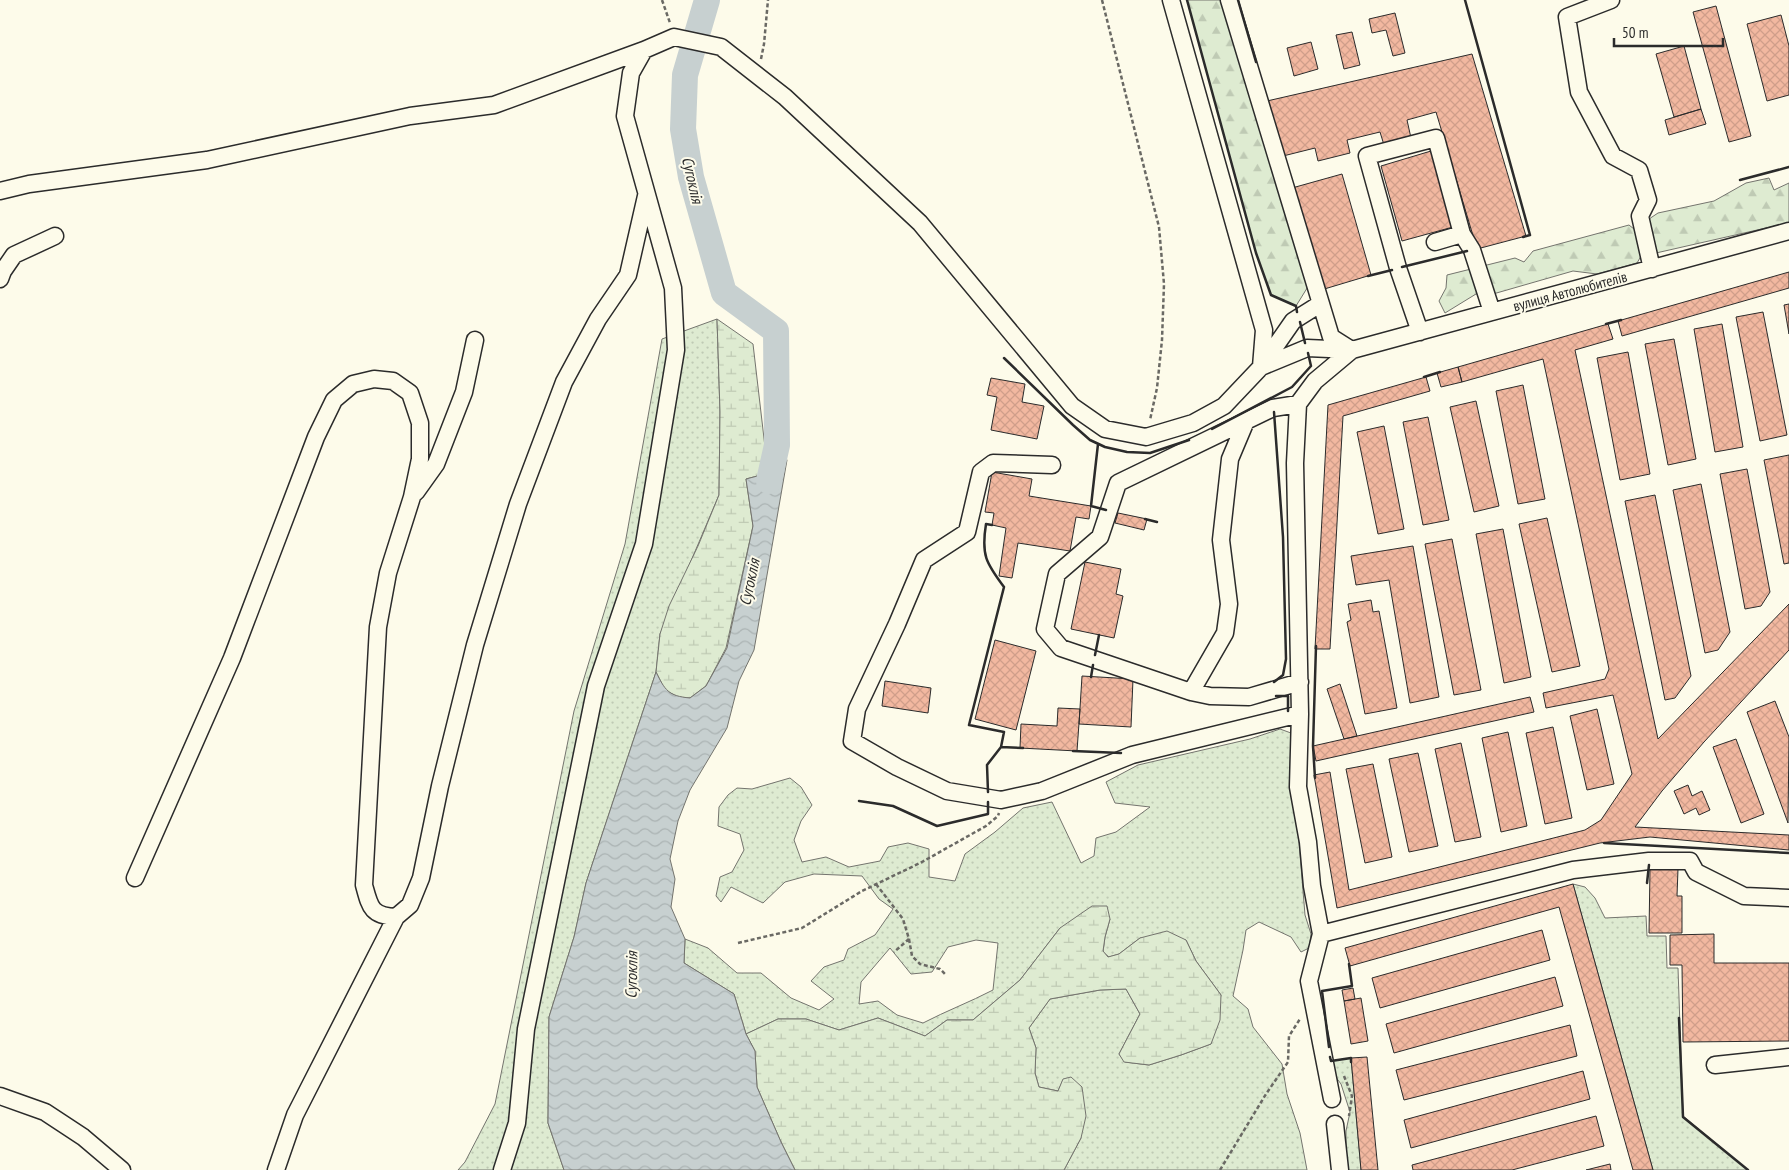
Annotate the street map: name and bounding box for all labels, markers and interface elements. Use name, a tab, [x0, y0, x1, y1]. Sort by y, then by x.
scale bar	[1614, 15, 1723, 47]
text: 50 m	[1622, 23, 1648, 42]
water label: Сугоклія	[678, 155, 708, 207]
street label: вулиця Автолюбителів	[1511, 267, 1629, 315]
water label: Сугоклія	[734, 555, 764, 607]
water label: Сугоклія	[621, 949, 641, 999]

